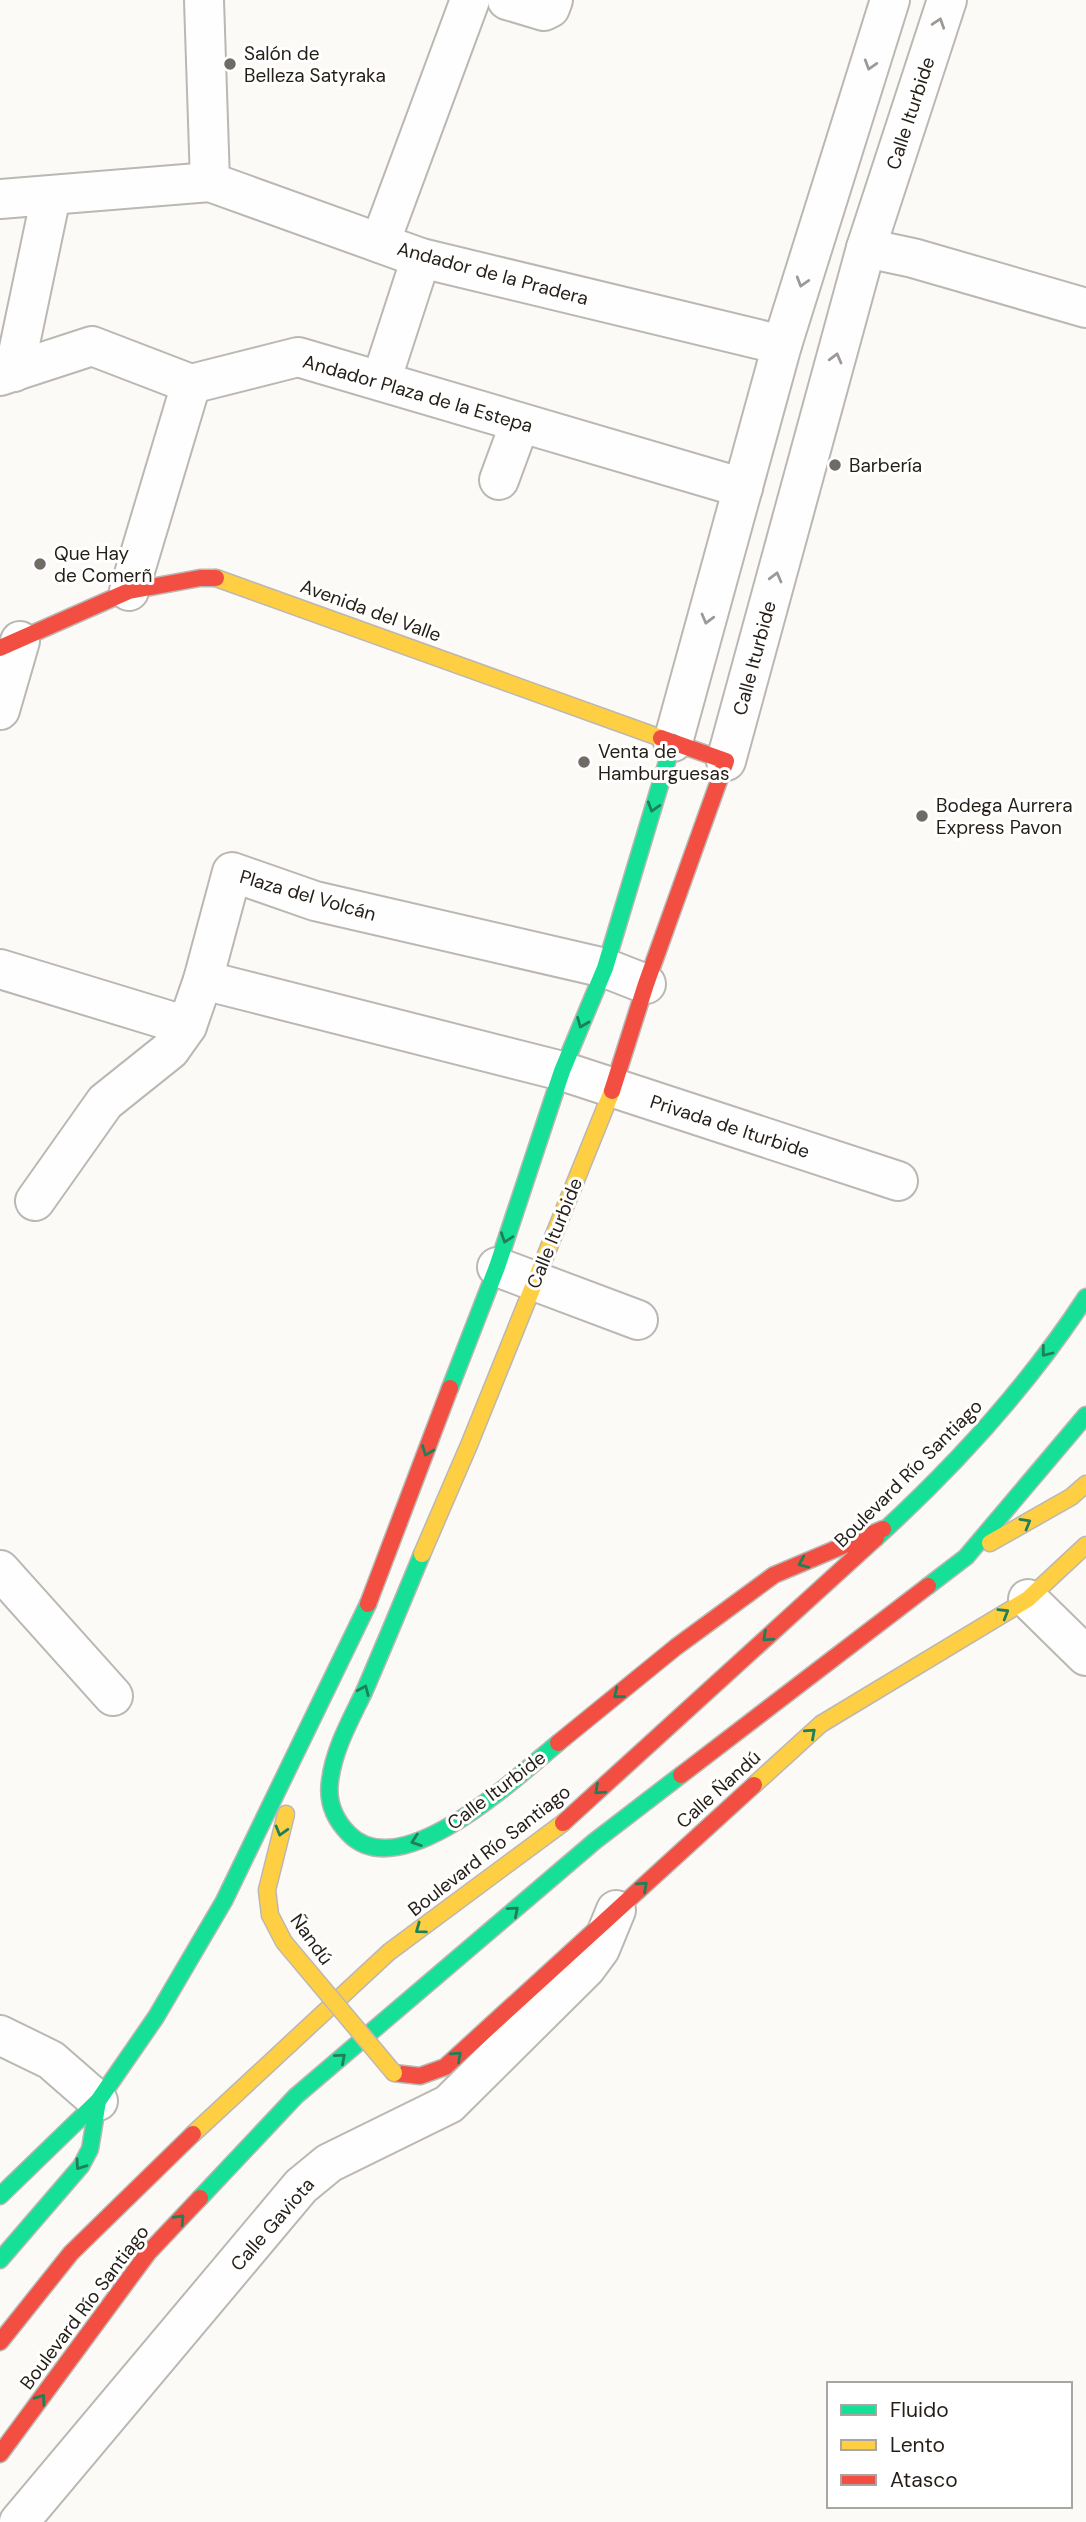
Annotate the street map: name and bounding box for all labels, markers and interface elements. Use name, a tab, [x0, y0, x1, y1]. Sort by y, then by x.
one-way arrow	[931, 18, 945, 30]
place label: Salón de Belleza Satyraka	[244, 41, 386, 88]
street label: Calle Iturbide	[880, 54, 940, 173]
marker: Salón de Belleza Satyraka	[222, 56, 238, 72]
one-way arrow	[863, 59, 878, 71]
street label: Andador de la Pradera	[395, 236, 591, 311]
one-way arrow	[795, 276, 810, 288]
street label: Andador Plaza de la Estepa	[300, 349, 536, 438]
one-way arrow	[828, 352, 842, 364]
place label: Barbería	[849, 453, 922, 478]
marker: Barbería	[827, 457, 843, 473]
place label: Que Hay de Comerñ	[54, 541, 152, 588]
marker: Que Hay de Comerñ	[32, 556, 48, 572]
one-way arrow	[768, 571, 782, 583]
street label: Avenida del Valle	[297, 573, 445, 648]
street label: Calle Iturbide	[727, 598, 782, 718]
one-way arrow	[700, 613, 715, 625]
place label: Venta de Hamburguesas	[598, 739, 729, 786]
marker: Venta de Hamburguesas	[576, 754, 592, 770]
place label: Bodega Aurrera Express Pavon	[936, 793, 1073, 840]
one-way arrow	[647, 801, 662, 813]
marker: Bodega Aurrera Express Pavon	[914, 808, 930, 824]
street label: Plaza del Volcán	[237, 864, 379, 927]
one-way arrow	[576, 1016, 590, 1029]
street label: Privada de Iturbide	[647, 1089, 813, 1164]
street label: Calle Iturbide	[521, 1174, 588, 1292]
one-way arrow	[500, 1231, 514, 1243]
one-way arrow	[1042, 1345, 1055, 1357]
street label: Boulevard Río Santiago	[829, 1394, 988, 1553]
one-way arrow	[421, 1444, 435, 1456]
one-way arrow	[1018, 1518, 1031, 1531]
one-way arrow	[798, 1555, 810, 1569]
one-way arrow	[997, 1609, 1010, 1622]
one-way arrow	[763, 1628, 776, 1641]
one-way arrow	[356, 1685, 370, 1697]
one-way arrow	[614, 1686, 626, 1699]
one-way arrow	[803, 1729, 816, 1741]
street label: Calle Iturbide	[442, 1745, 551, 1836]
street label: Calle Ñandú	[671, 1745, 766, 1834]
street label: Boulevard Río Santiago	[403, 1779, 576, 1922]
one-way arrow	[594, 1782, 607, 1794]
one-way arrow	[275, 1825, 289, 1837]
one-way arrow	[410, 1833, 422, 1848]
one-way arrow	[634, 1882, 647, 1894]
one-way arrow	[505, 1907, 518, 1919]
street label: Ñandú	[285, 1909, 339, 1970]
one-way arrow	[415, 1921, 428, 1934]
one-way arrow	[449, 2052, 462, 2064]
one-way arrow	[333, 2054, 345, 2067]
one-way arrow	[76, 2157, 88, 2170]
street label: Calle Gaviota	[225, 2172, 320, 2276]
one-way arrow	[172, 2214, 185, 2227]
street label: Boulevard Río Santiago	[14, 2220, 154, 2395]
legend	[827, 2382, 1072, 2508]
one-way arrow	[32, 2394, 45, 2407]
text: Fluido	[890, 2396, 949, 2424]
text: Lento	[890, 2431, 945, 2459]
text: Atasco	[890, 2466, 958, 2494]

